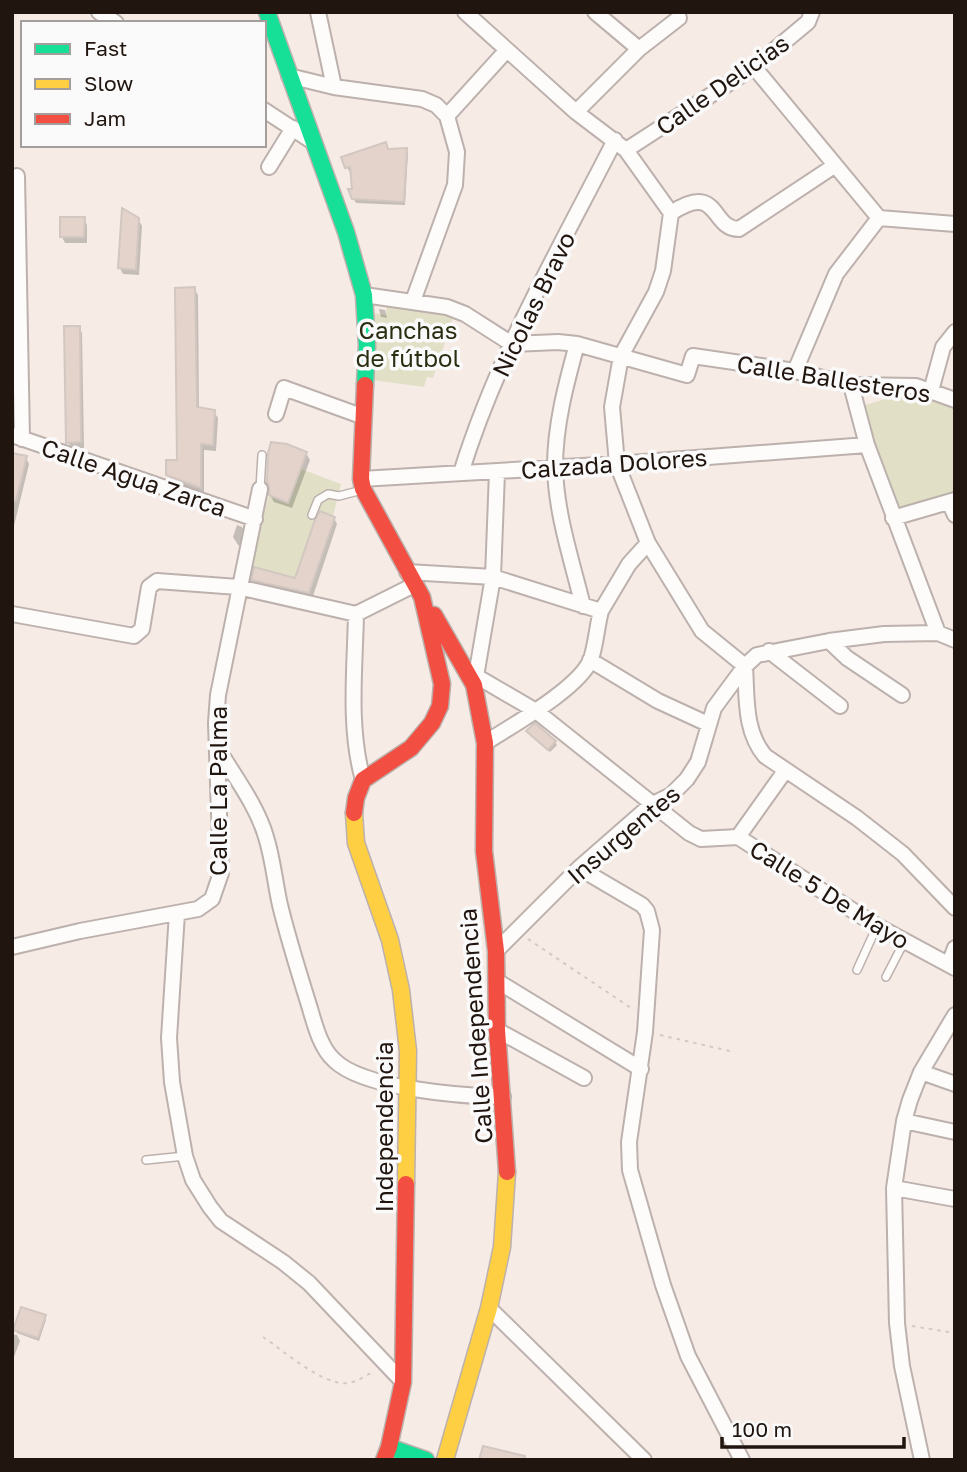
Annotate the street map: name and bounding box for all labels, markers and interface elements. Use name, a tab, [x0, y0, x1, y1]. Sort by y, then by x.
legend	[21, 21, 266, 147]
street label: Calle Delicias	[650, 28, 794, 140]
text: Fast	[84, 35, 127, 61]
text: Slow	[84, 70, 133, 96]
text: Jam	[84, 105, 126, 131]
street label: Nicolas Bravo	[485, 227, 581, 381]
park label: Canchas de fútbol	[356, 315, 460, 372]
street label: Calle Ballesteros	[735, 348, 933, 408]
street label: Calle Agua Zarca	[38, 432, 230, 522]
street label: Calzada Dolores	[520, 442, 708, 484]
street label: Calle La Palma	[203, 706, 232, 876]
street label: Insurgentes	[561, 779, 685, 889]
street label: Calle 5 De Mayo	[745, 833, 915, 955]
street label: Calle Independencia	[452, 907, 498, 1145]
street label: Independencia	[369, 1042, 398, 1212]
scale bar	[722, 1406, 904, 1450]
text: 100 m	[732, 1416, 792, 1442]

